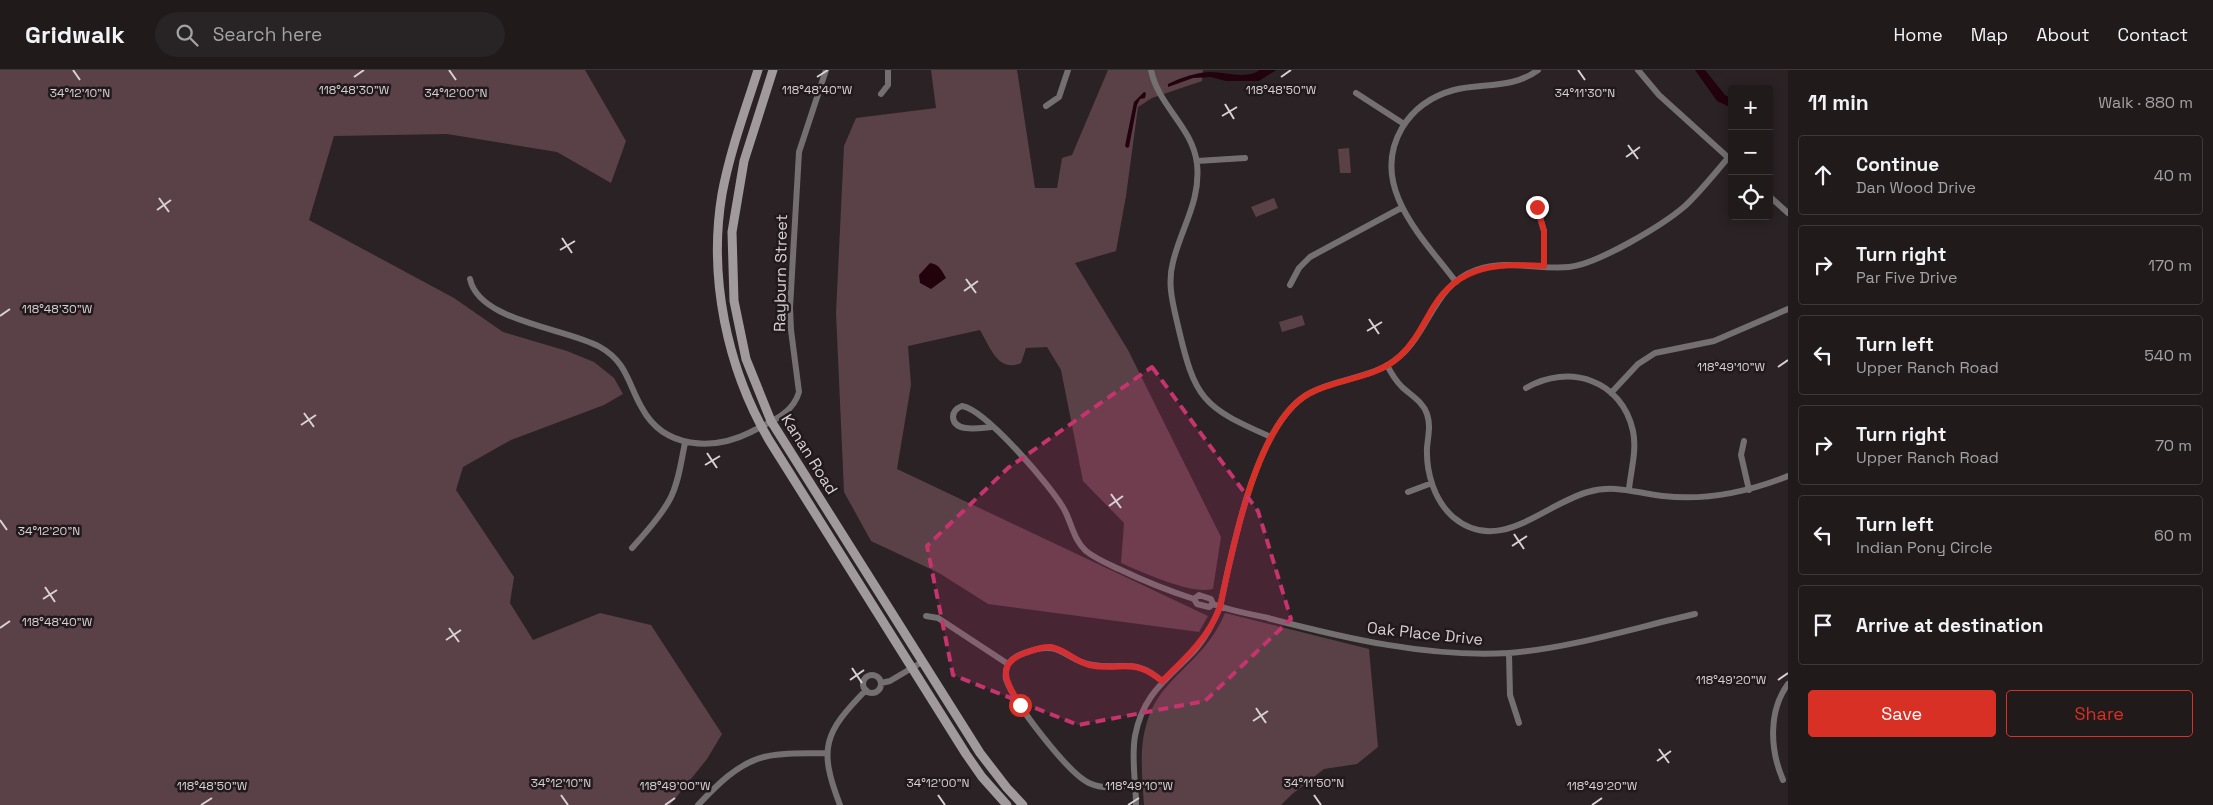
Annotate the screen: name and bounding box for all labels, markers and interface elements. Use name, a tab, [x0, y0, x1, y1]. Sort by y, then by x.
search box	[155, 12, 505, 57]
text: Gridwalk	[25, 19, 125, 50]
icon: search	[173, 21, 201, 49]
text: Search here	[213, 22, 322, 47]
text: Home	[1894, 23, 1943, 46]
text: Map	[1971, 23, 2008, 46]
text: About	[2036, 23, 2090, 46]
text: Contact	[2118, 23, 2188, 46]
text: 118°48'30"W	[319, 82, 390, 98]
text: 118°48'40"W	[782, 82, 853, 98]
text: 118°48'50"W	[1246, 82, 1317, 98]
text: 34°12'10"N	[50, 85, 110, 101]
text: 34°12'00"N	[424, 85, 488, 101]
text: 34°11'30"N	[1555, 85, 1615, 101]
map controls	[1728, 85, 1773, 220]
button: +	[1728, 85, 1773, 130]
text: 11 min	[1808, 89, 1869, 116]
text: Walk · 880 m	[2098, 92, 2193, 113]
button: −	[1728, 130, 1773, 175]
text: Continue	[1856, 152, 1939, 177]
icon: ahead	[1809, 161, 1837, 189]
text: 40 m	[2154, 165, 2192, 186]
button: locate	[1728, 175, 1773, 220]
text: Dan Wood Drive	[1856, 177, 1976, 198]
route end	[1526, 196, 1549, 219]
street label: Rayburn Street	[769, 214, 792, 332]
text: Turn right	[1856, 242, 1946, 267]
icon: right	[1809, 251, 1837, 279]
text: 170 m	[2148, 255, 2192, 276]
text: Par Five Drive	[1856, 267, 1958, 288]
text: 118°48'30"W	[22, 301, 93, 317]
text: Turn left	[1856, 332, 1934, 357]
icon: left	[1809, 341, 1837, 369]
text: 540 m	[2144, 345, 2192, 366]
text: Upper Ranch Road	[1856, 357, 1999, 378]
text: 118°49'10"W	[1697, 359, 1766, 375]
street label: Kanan Road	[777, 410, 843, 498]
text: Turn right	[1856, 422, 1946, 447]
icon: right	[1809, 431, 1837, 459]
text: 70 m	[2155, 435, 2192, 456]
text: Upper Ranch Road	[1856, 447, 1999, 468]
text: Turn left	[1856, 512, 1934, 537]
icon: left	[1809, 521, 1837, 549]
text: 34°12'20"N	[18, 523, 80, 539]
text: 60 m	[2154, 525, 2192, 546]
text: Indian Pony Circle	[1856, 537, 1993, 558]
icon: arrive	[1809, 611, 1837, 639]
text: Arrive at destination	[1856, 613, 2044, 638]
text: 118°48'40"W	[22, 614, 93, 630]
street label: Oak Place Drive	[1366, 617, 1484, 650]
text: 118°49'20"W	[1696, 672, 1767, 688]
button: Save	[1808, 690, 1996, 737]
button: Share	[2006, 690, 2193, 737]
route start	[1009, 694, 1032, 717]
text: 34°12'10"N	[531, 775, 591, 791]
text: 34°12'00"N	[906, 775, 970, 791]
text: 34°11'50"N	[1284, 775, 1344, 791]
text: 118°48'50"W	[177, 778, 248, 794]
text: 118°49'00"W	[640, 778, 711, 794]
text: 118°49'10"W	[1105, 778, 1174, 794]
text: 118°49'20"W	[1567, 778, 1638, 794]

